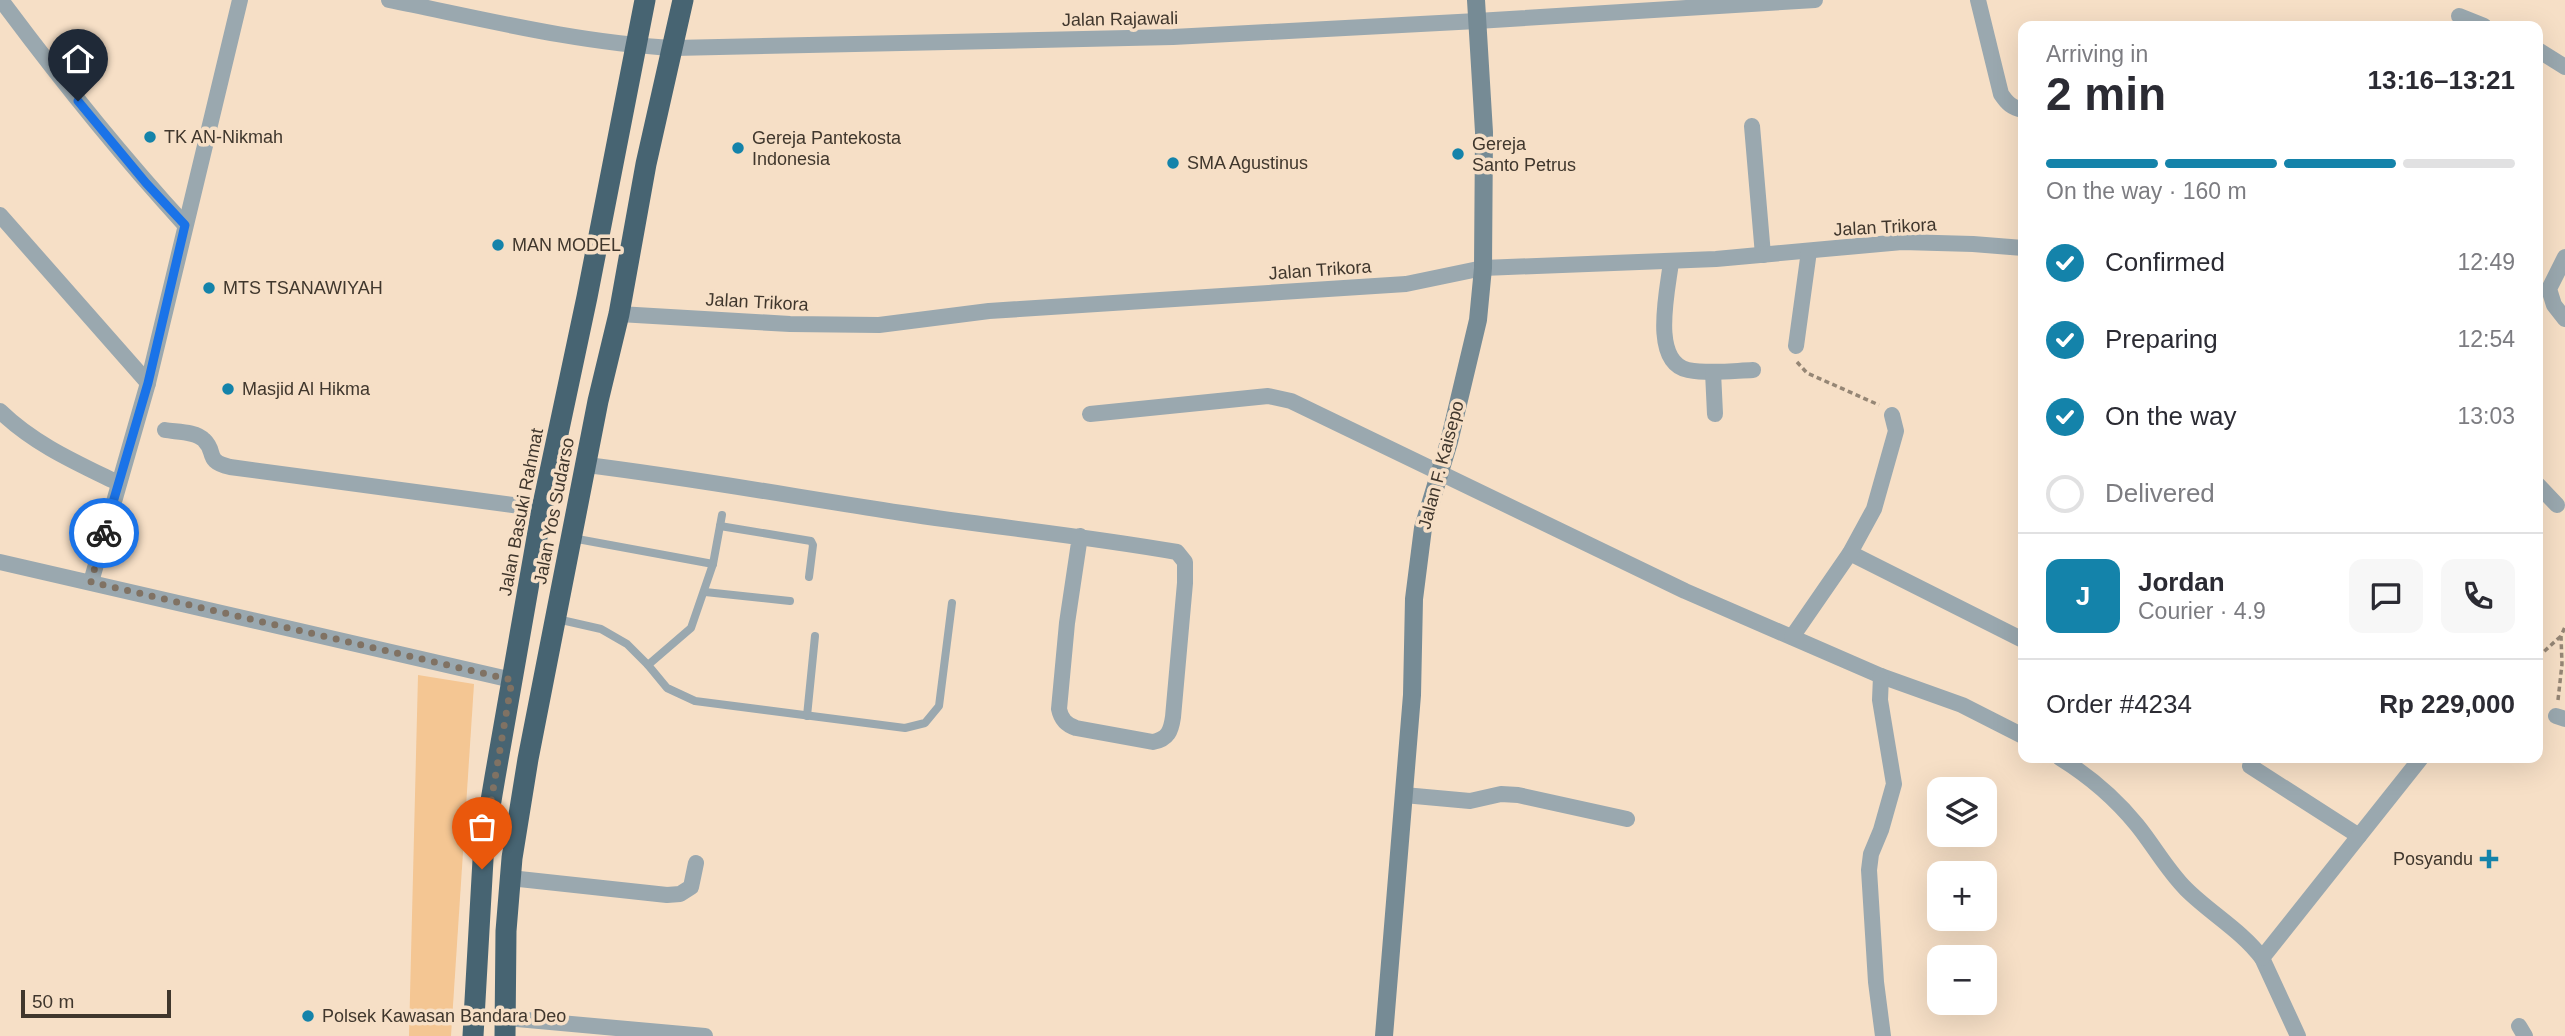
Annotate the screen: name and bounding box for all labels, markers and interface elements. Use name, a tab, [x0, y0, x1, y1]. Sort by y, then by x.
street label: Jalan Rajawali	[1062, 8, 1178, 30]
pin	[48, 29, 108, 101]
icon: home	[59, 40, 97, 78]
text: Arriving in	[2046, 41, 2148, 67]
text: 13:16–13:21	[2368, 65, 2515, 95]
text: 2 min	[2046, 68, 2166, 120]
place label: TK AN-Nikmah	[164, 127, 283, 147]
place label: Gereja Pantekosta Indonesia	[752, 128, 902, 169]
marker: TK AN-Nikmah	[142, 129, 158, 145]
place label: Gereja Santo Petrus	[1472, 134, 1576, 175]
marker: Gereja Pantekosta Indonesia	[730, 140, 746, 156]
marker: Gereja Santo Petrus	[1450, 146, 1466, 162]
place label: SMA Agustinus	[1187, 153, 1308, 173]
marker: SMA Agustinus	[1165, 155, 1181, 171]
text: On the way · 160 m	[2046, 178, 2247, 204]
street label: Jalan Trikora	[1833, 214, 1938, 240]
place label: MAN MODEL	[512, 235, 621, 255]
marker: MAN MODEL	[490, 237, 506, 253]
icon: check	[2046, 244, 2084, 282]
text: Confirmed	[2105, 247, 2225, 277]
text: 12:49	[2457, 249, 2515, 275]
street label: Jalan Trikora	[1268, 256, 1373, 284]
place label: MTS TSANAWIYAH	[223, 278, 383, 298]
marker: MTS TSANAWIYAH	[201, 280, 217, 296]
street label: Jalan Trikora	[705, 289, 810, 315]
icon: check	[2046, 321, 2084, 359]
text: Preparing	[2105, 324, 2218, 354]
text: 12:54	[2457, 326, 2515, 352]
place label: Masjid Al Hikma	[242, 379, 371, 399]
marker: Masjid Al Hikma	[220, 381, 236, 397]
icon: check	[2046, 398, 2084, 436]
street label: Jalan F. Kaisepo	[1414, 399, 1468, 531]
text: On the way	[2105, 401, 2237, 431]
text: 13:03	[2457, 403, 2515, 429]
street label: Jalan Basuki Rahmat	[495, 427, 547, 597]
street label: Jalan Yos Sudarso	[530, 436, 578, 586]
text: Delivered	[2105, 478, 2215, 508]
courier	[69, 498, 139, 568]
icon: bike	[85, 514, 123, 552]
button: chat	[2349, 559, 2423, 633]
button: phone	[2441, 559, 2515, 633]
text: Jordan	[2138, 567, 2225, 597]
text: J	[2076, 581, 2090, 611]
text: Courier · 4.9	[2138, 598, 2266, 624]
text: Order #4234	[2046, 689, 2192, 719]
text: Rp 229,000	[2379, 689, 2515, 719]
map controls	[1927, 777, 1997, 1015]
button: layers	[1927, 777, 1997, 847]
pin	[452, 797, 512, 869]
icon: bag	[463, 808, 501, 846]
place label: Posyandu	[2393, 849, 2473, 869]
marker: Posyandu	[2479, 849, 2499, 869]
button: +	[1927, 861, 1997, 931]
button: −	[1927, 945, 1997, 1015]
scale bar	[21, 987, 172, 1019]
text: 50 m	[32, 991, 74, 1012]
place label: Polsek Kawasan Bandara Deo	[322, 1006, 566, 1026]
marker: Polsek Kawasan Bandara Deo	[300, 1008, 316, 1024]

